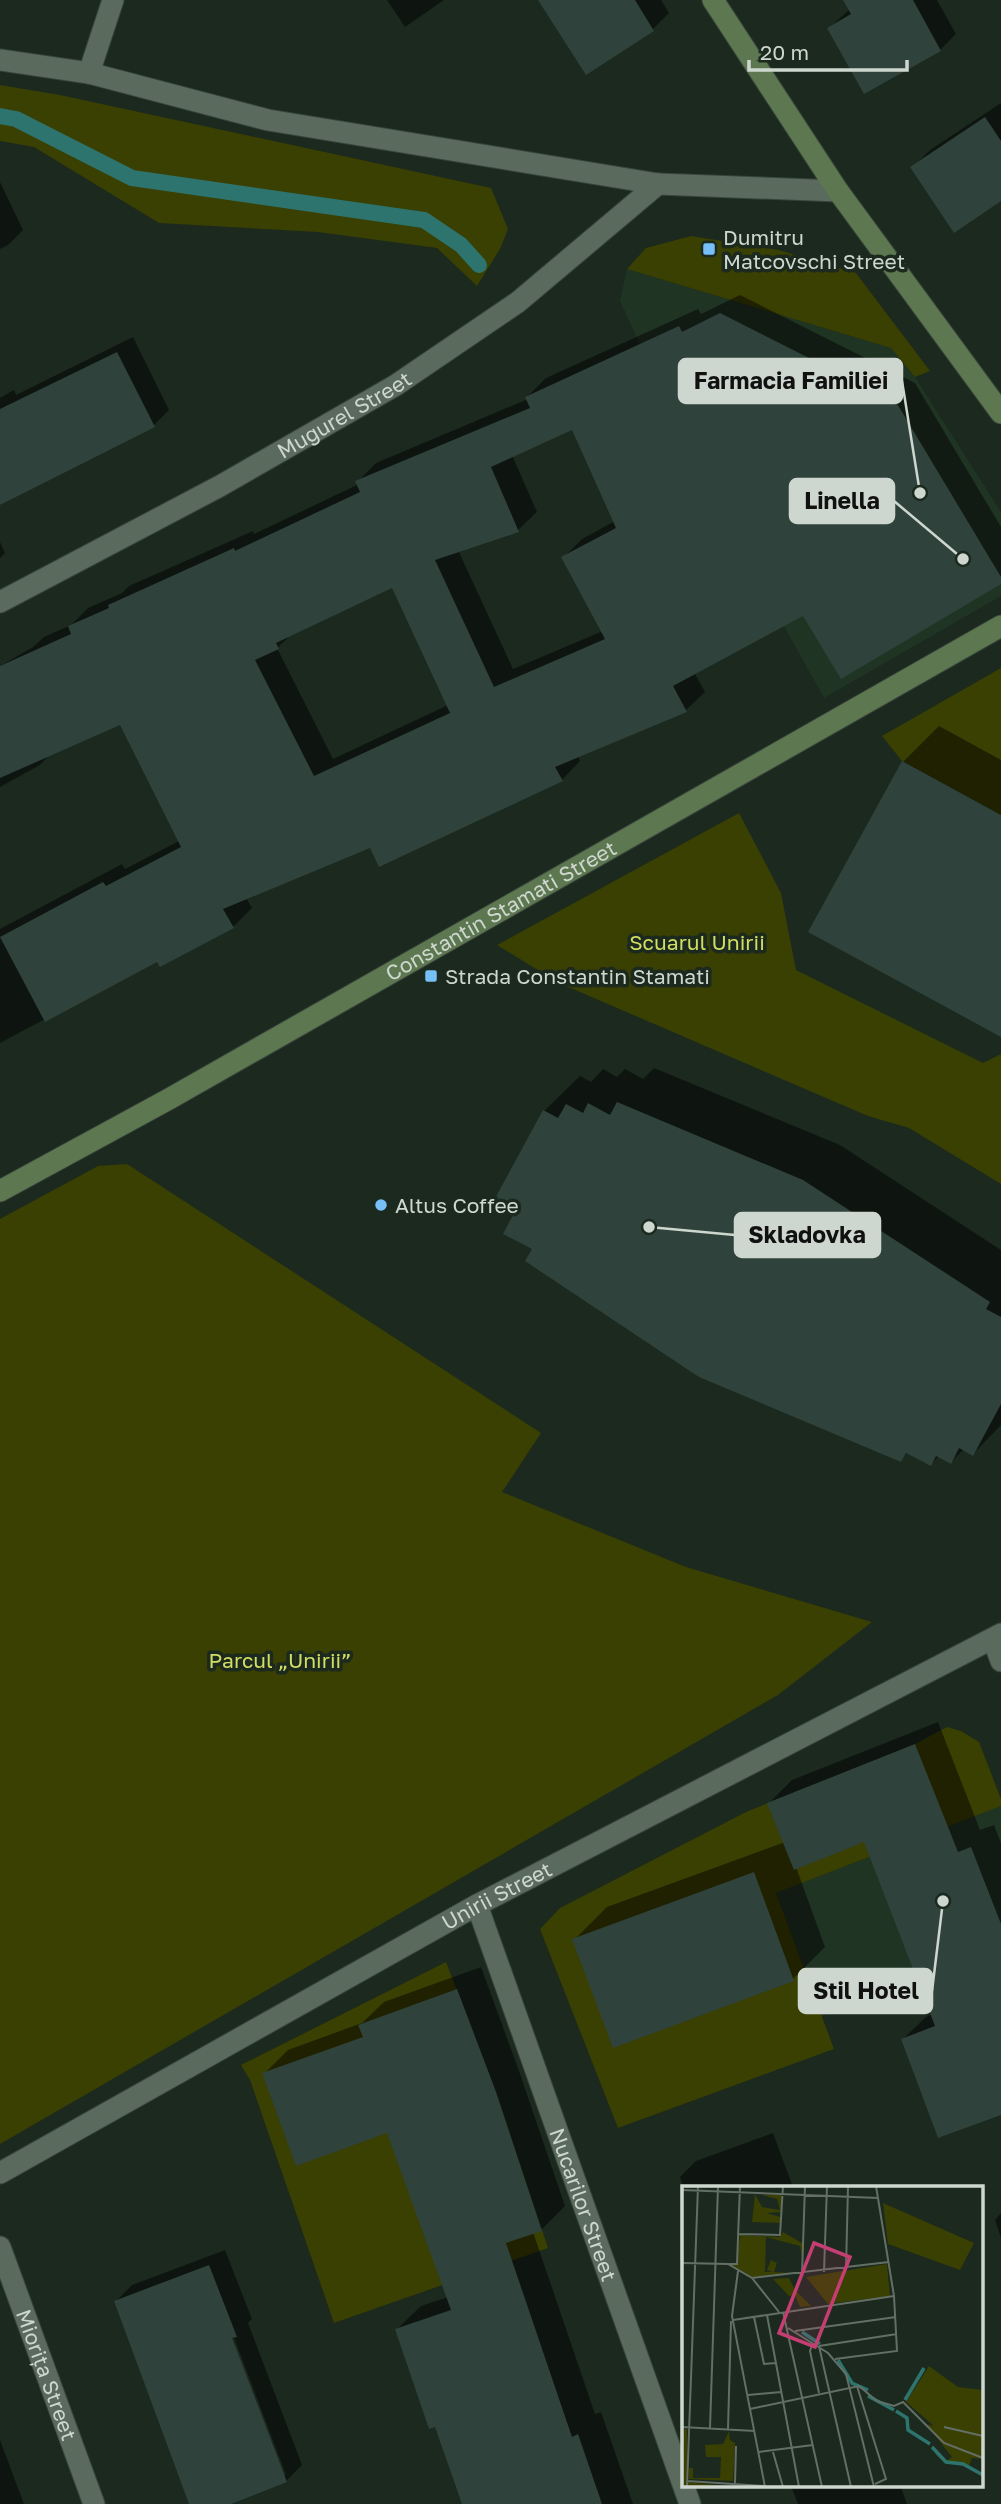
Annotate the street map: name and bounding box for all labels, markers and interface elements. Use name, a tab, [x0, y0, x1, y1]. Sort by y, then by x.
scale bar	[749, 28, 906, 72]
text: 20 m	[760, 39, 809, 65]
place label: Dumitru Matcovschi Street	[723, 224, 905, 274]
marker: Dumitru Matcovschi Street	[701, 241, 717, 257]
callout: Farmacia Familiei	[679, 359, 902, 403]
street label: Mugurel Street	[272, 365, 416, 463]
text: Farmacia Familiei	[694, 366, 888, 394]
callout: Linella	[790, 479, 894, 523]
text: Linella	[804, 486, 880, 514]
street label: Constantin Stamati Street	[381, 835, 621, 986]
park label: Scuarul Unirii	[629, 929, 765, 955]
place label: Strada Constantin Stamati	[445, 963, 710, 989]
marker: Strada Constantin Stamati	[423, 968, 439, 984]
place label: Altus Coffee	[395, 1192, 519, 1218]
marker: Altus Coffee	[373, 1197, 389, 1213]
callout: Skladovka	[735, 1213, 880, 1257]
text: Skladovka	[748, 1220, 866, 1248]
park label: Parcul „Unirii”	[209, 1647, 352, 1673]
street label: Unirii Street	[437, 1856, 556, 1935]
callout: Stil Hotel	[799, 1969, 932, 2013]
text: Stil Hotel	[813, 1976, 919, 2004]
street label: Nucarilor Street	[544, 2125, 623, 2285]
inset map	[682, 2186, 984, 2486]
street label: Miorița Street	[11, 2306, 83, 2444]

